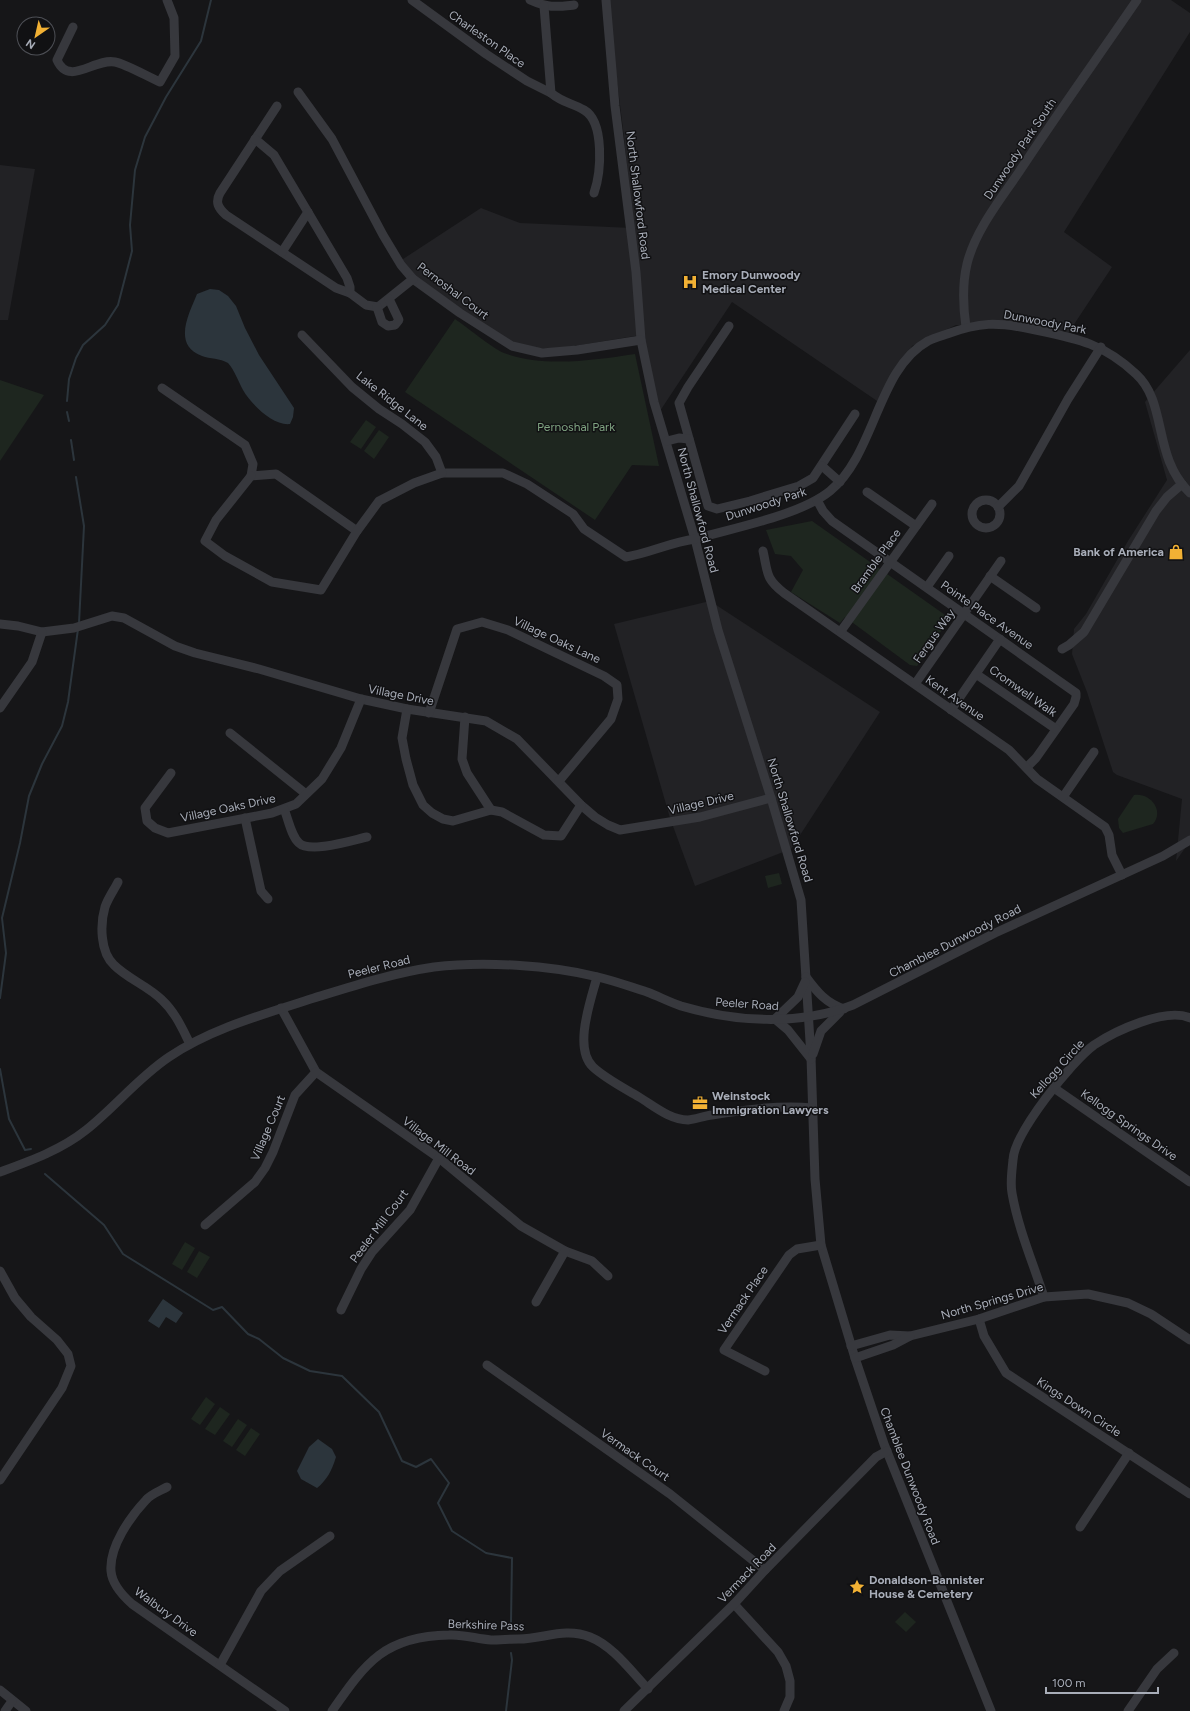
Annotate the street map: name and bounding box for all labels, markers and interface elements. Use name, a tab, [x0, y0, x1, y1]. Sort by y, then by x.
street label: Charleston Place	[446, 7, 528, 71]
north arrow	[16, 16, 56, 56]
text: N	[24, 36, 38, 52]
street label: Dunwoody Park South	[981, 95, 1059, 202]
street label: North Shallowford Road	[623, 130, 653, 260]
street label: Pernoshal Court	[414, 260, 492, 323]
place label: Emory Dunwoody Medical Center	[702, 268, 801, 296]
hospital icon: Emory Dunwoody Medical Center	[681, 273, 699, 291]
street label: Dunwoody Park	[1002, 307, 1088, 337]
street label: Lake Ridge Lane	[353, 369, 431, 434]
park label: Pernoshal Park	[537, 420, 615, 434]
street label: North Shallowford Road	[675, 446, 721, 574]
street label: Dunwoody Park	[724, 484, 808, 524]
street label: Bramble Place	[848, 526, 904, 596]
shop icon: Bank of America	[1167, 543, 1185, 561]
place label: Bank of America	[1073, 545, 1164, 559]
street label: Pointe Place Avenue	[938, 578, 1036, 652]
street label: Fergus Way	[910, 606, 958, 666]
street label: Village Oaks Lane	[511, 614, 603, 666]
street label: Cromwell Walk	[986, 662, 1060, 720]
street label: Kent Avenue	[923, 673, 987, 724]
street label: Village Drive	[367, 682, 436, 708]
street label: North Shallowford Road	[764, 756, 816, 884]
street label: Village Drive	[667, 789, 736, 817]
street label: Village Oaks Drive	[179, 791, 277, 825]
street label: Chamblee Dunwoody Road	[887, 902, 1023, 980]
street label: Peeler Road	[346, 952, 412, 982]
street label: Peeler Road	[715, 995, 779, 1013]
street label: Kellogg Circle	[1027, 1036, 1087, 1101]
street label: Kellogg Springs Drive	[1078, 1086, 1180, 1164]
place label: Weinstock Immigration Lawyers	[712, 1089, 829, 1117]
street label: Village Court	[248, 1093, 288, 1163]
office icon: Weinstock Immigration Lawyers	[691, 1094, 709, 1112]
street label: Village Mill Road	[400, 1114, 478, 1178]
street label: Peeler Mill Court	[347, 1186, 411, 1265]
street label: Vermack Place	[715, 1263, 771, 1337]
street label: North Springs Drive	[939, 1280, 1045, 1322]
street label: Kings Down Circle	[1034, 1375, 1124, 1440]
street label: Chamblee Dunwoody Road	[877, 1405, 943, 1547]
street label: Vermack Court	[598, 1426, 673, 1484]
street label: Vermack Road	[715, 1540, 779, 1606]
place label: Donaldson-Bannister House & Cemetery	[869, 1573, 984, 1601]
place icon: Donaldson-Bannister House & Cemetery	[848, 1578, 866, 1596]
street label: Walbury Drive	[132, 1584, 201, 1640]
street label: Berkshire Pass	[448, 1617, 525, 1633]
scale bar	[1046, 1669, 1158, 1695]
text: 100 m	[1052, 1676, 1086, 1690]

